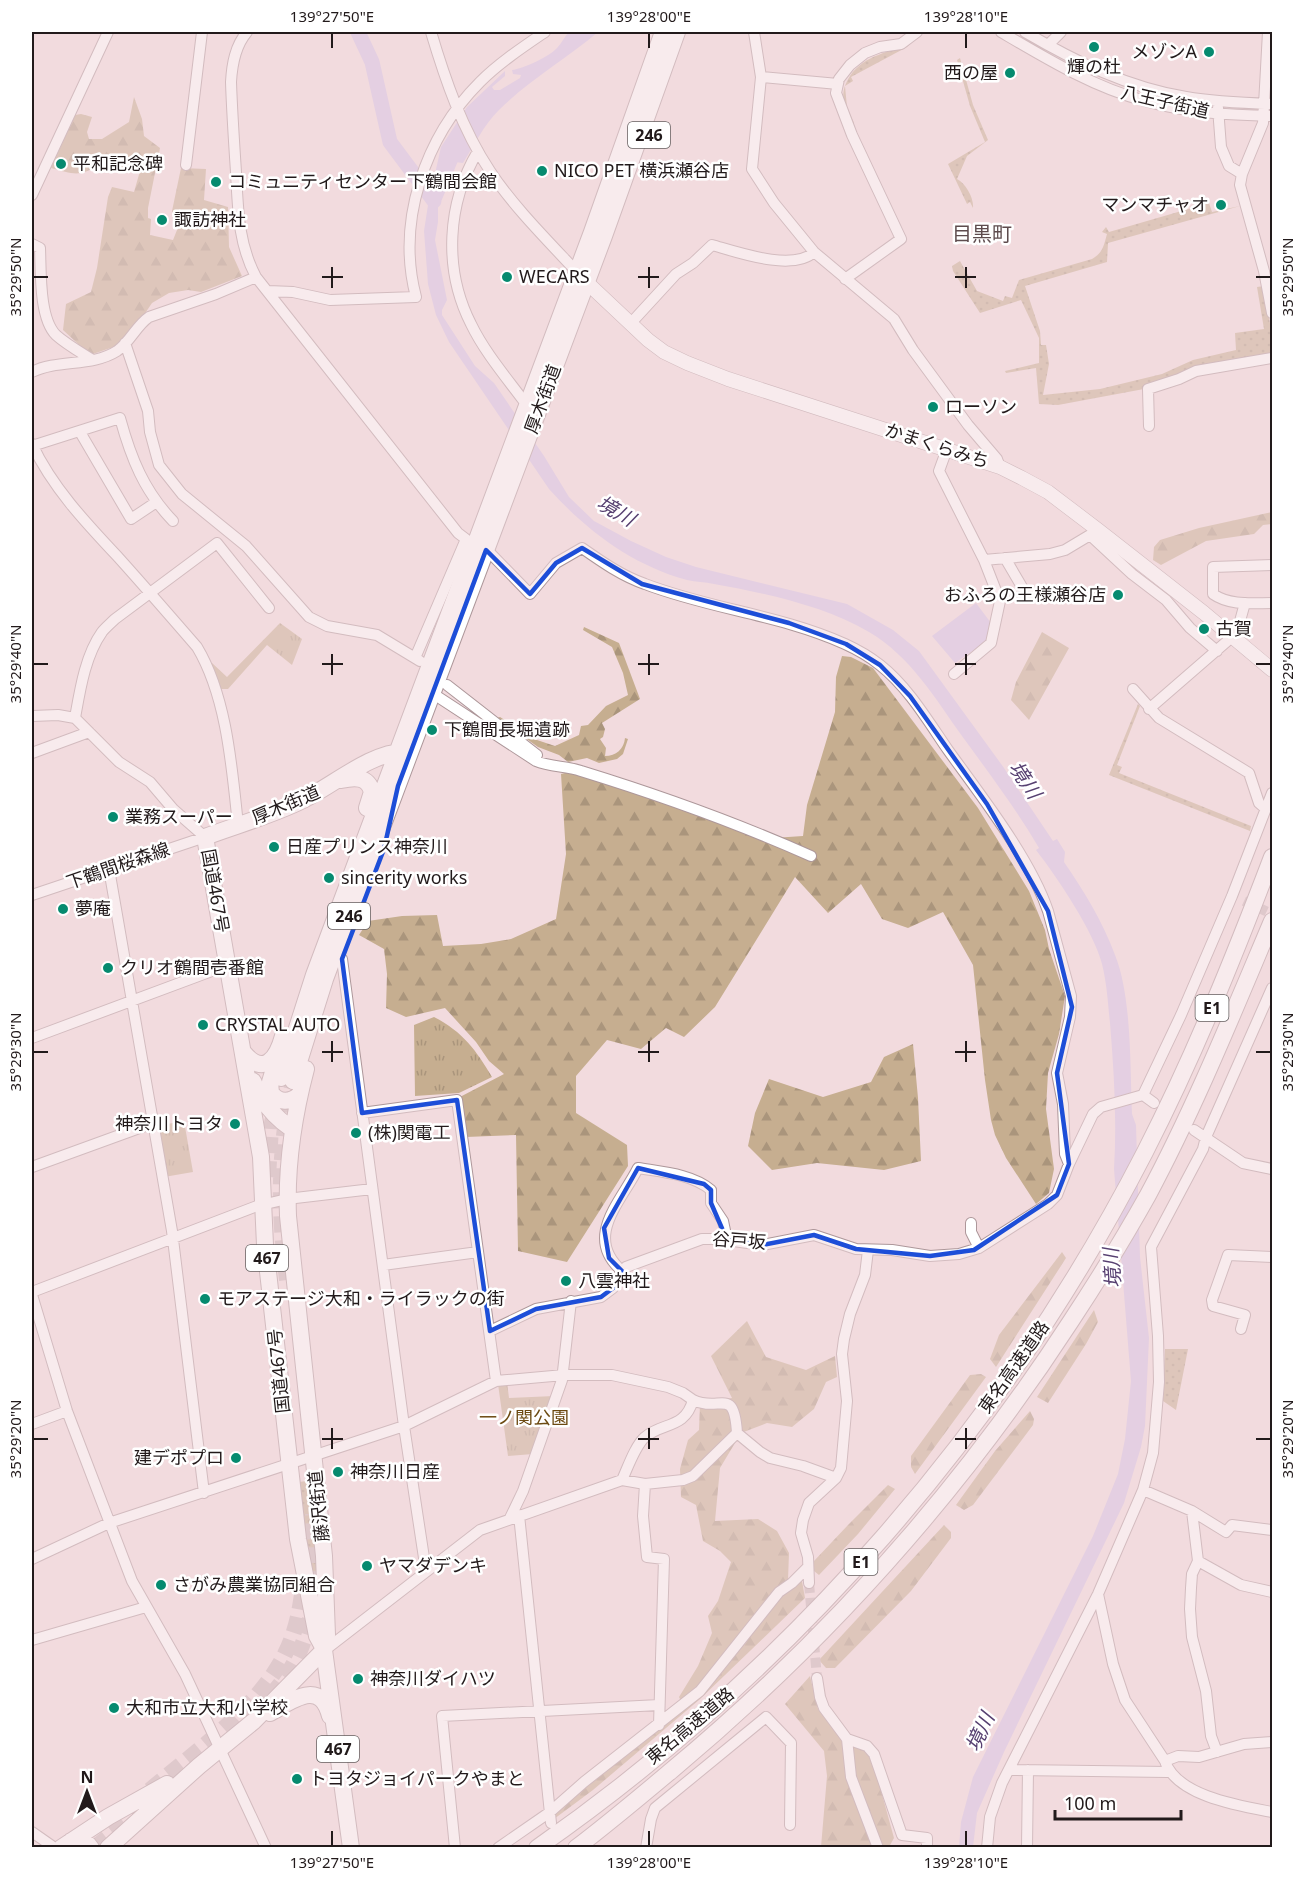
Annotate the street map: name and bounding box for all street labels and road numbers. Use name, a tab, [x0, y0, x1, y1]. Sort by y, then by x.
street label: 八王子街道	[1119, 79, 1212, 123]
road number: 246	[628, 122, 670, 148]
street label: 厚木街道	[518, 361, 566, 437]
street label: かまくらみち	[882, 417, 992, 473]
street label: 厚木街道	[248, 779, 323, 829]
street label: 下鶴間桜森線	[63, 836, 173, 894]
street label: 国道467号	[197, 847, 235, 935]
road number: 246	[328, 903, 370, 929]
road number: E1	[1196, 995, 1228, 1021]
street label: 谷戸坂	[711, 1226, 767, 1254]
road number: 467	[246, 1245, 288, 1271]
street label: 東名高速道路	[972, 1315, 1054, 1418]
street label: 国道467号	[262, 1328, 294, 1415]
street label: 藤沢街道	[302, 1469, 334, 1543]
road number: E1	[844, 1549, 878, 1575]
street label: 東名高速道路	[640, 1681, 738, 1769]
road number: 467	[317, 1736, 359, 1762]

